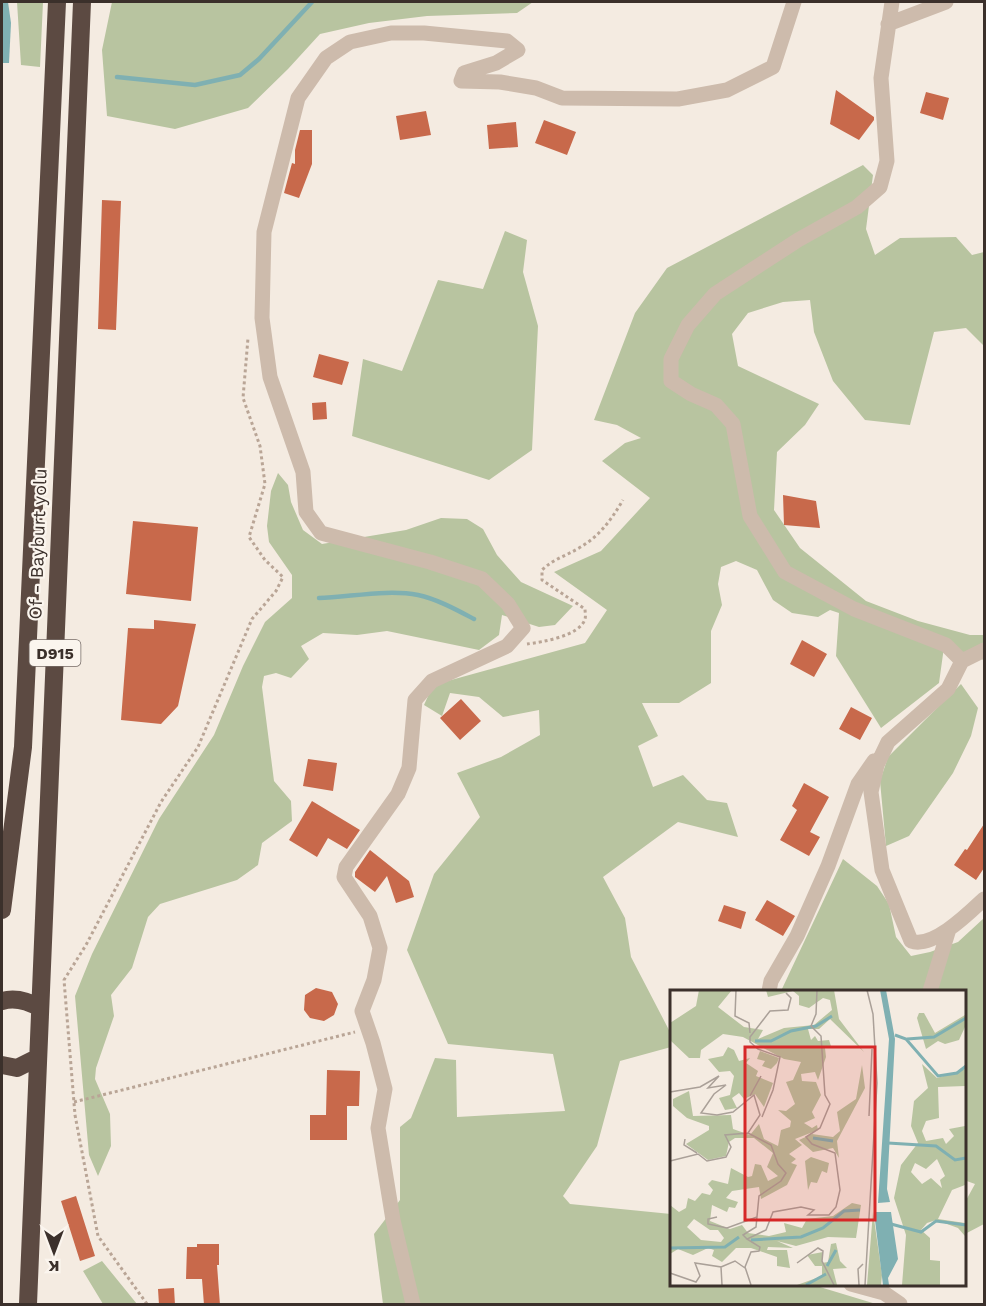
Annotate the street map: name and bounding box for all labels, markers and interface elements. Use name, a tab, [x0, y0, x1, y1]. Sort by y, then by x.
street label: Of - Bayburt yolu	[24, 468, 51, 620]
road number: D915	[29, 640, 80, 666]
inset map	[670, 990, 965, 1285]
north arrow	[24, 1222, 84, 1282]
text: K	[48, 1257, 60, 1276]

